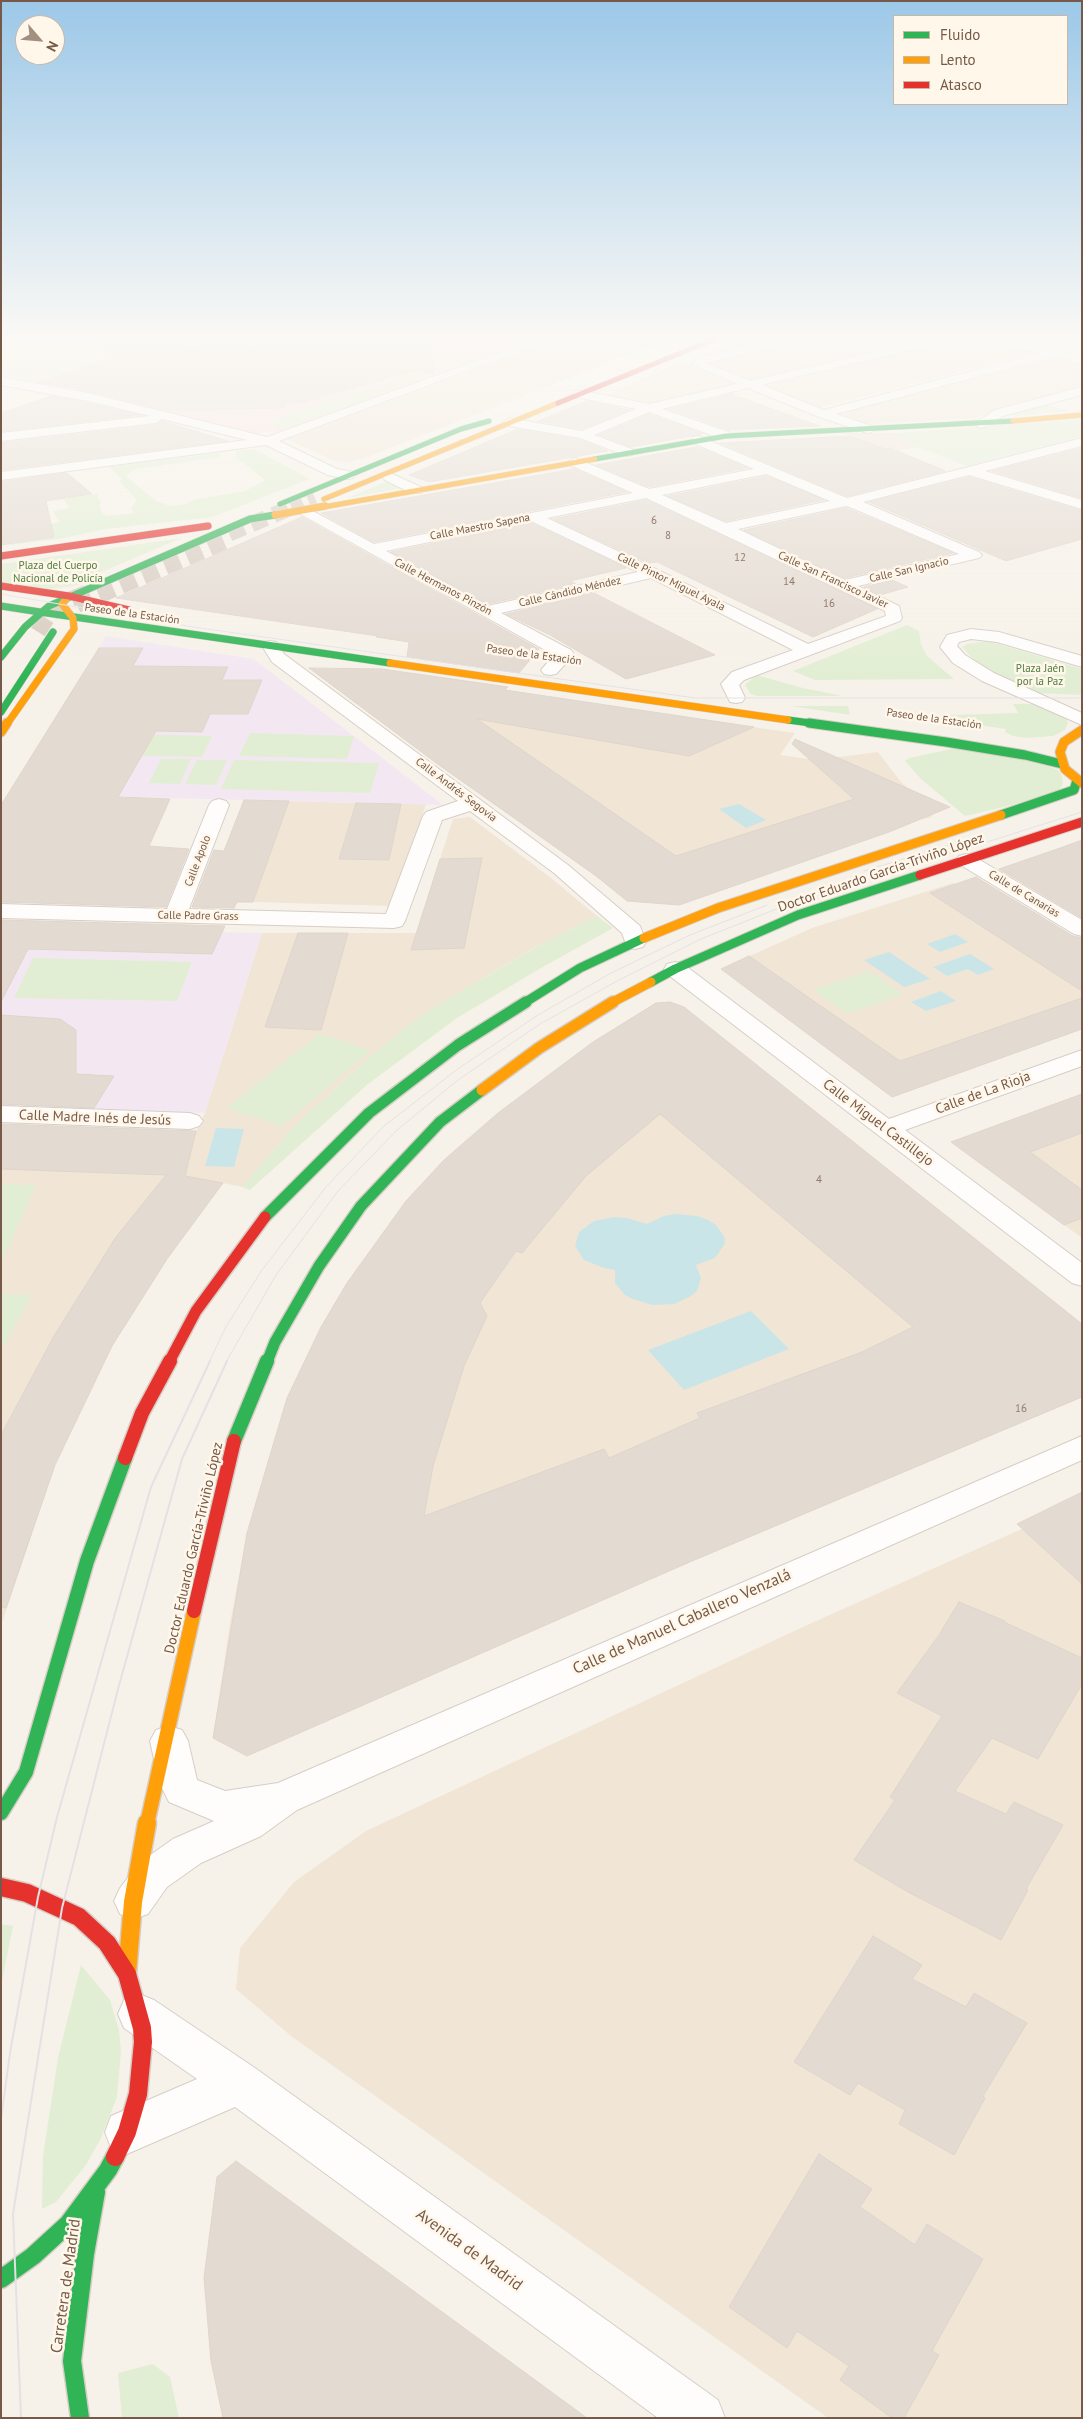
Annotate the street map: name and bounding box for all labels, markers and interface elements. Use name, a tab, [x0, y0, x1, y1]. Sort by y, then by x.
north arrow	[15, 15, 65, 65]
legend	[893, 15, 1068, 105]
text: Fluido	[940, 25, 980, 44]
text: N	[42, 38, 63, 55]
text: Lento	[940, 50, 976, 69]
text: Atasco	[940, 75, 982, 94]
street label: Calle Maestro Sapena	[429, 511, 531, 543]
house number: 6	[651, 514, 657, 528]
house number: 8	[665, 529, 671, 543]
street label: Calle San Francisco Javier	[776, 549, 890, 611]
street label: Calle Pintor Miguel Ayala	[615, 550, 727, 614]
house number: 12	[734, 551, 746, 565]
street label: Calle San Ignacio	[868, 554, 950, 586]
street label: Calle Hermanos Pinzón	[392, 556, 494, 618]
park label: Plaza del Cuerpo Nacional de Policía	[13, 559, 103, 585]
street label: Calle Cándido Méndez	[518, 574, 622, 610]
house number: 14	[783, 575, 795, 589]
house number: 16	[823, 597, 835, 611]
street label: Paseo de la Estación	[84, 601, 180, 627]
street label: Paseo de la Estación	[486, 642, 582, 668]
park label: Plaza Jaén por la Paz	[1016, 662, 1064, 688]
street label: Paseo de la Estación	[886, 706, 982, 732]
street label: Calle Andrés Segovia	[413, 755, 499, 825]
street label: Doctor Eduardo García-Triviño López	[776, 830, 986, 916]
street label: Calle Apolo	[182, 833, 214, 889]
street label: Calle de Canarias	[986, 868, 1062, 920]
street label: Calle Padre Grass	[157, 909, 239, 923]
street label: Calle de La Rioja	[933, 1068, 1033, 1118]
street label: Calle Miguel Castillejo	[819, 1076, 937, 1170]
street label: Calle Madre Inés de Jesús	[19, 1107, 171, 1129]
house number: 4	[816, 1173, 822, 1187]
house number: 16	[1015, 1402, 1027, 1416]
street label: Doctor Eduardo García-Triviño López	[161, 1441, 227, 1655]
street label: Calle de Manuel Caballero Venzalá	[570, 1565, 794, 1679]
street label: Avenida de Madrid	[412, 2205, 526, 2295]
street label: Carretera de Madrid	[47, 2218, 85, 2354]

